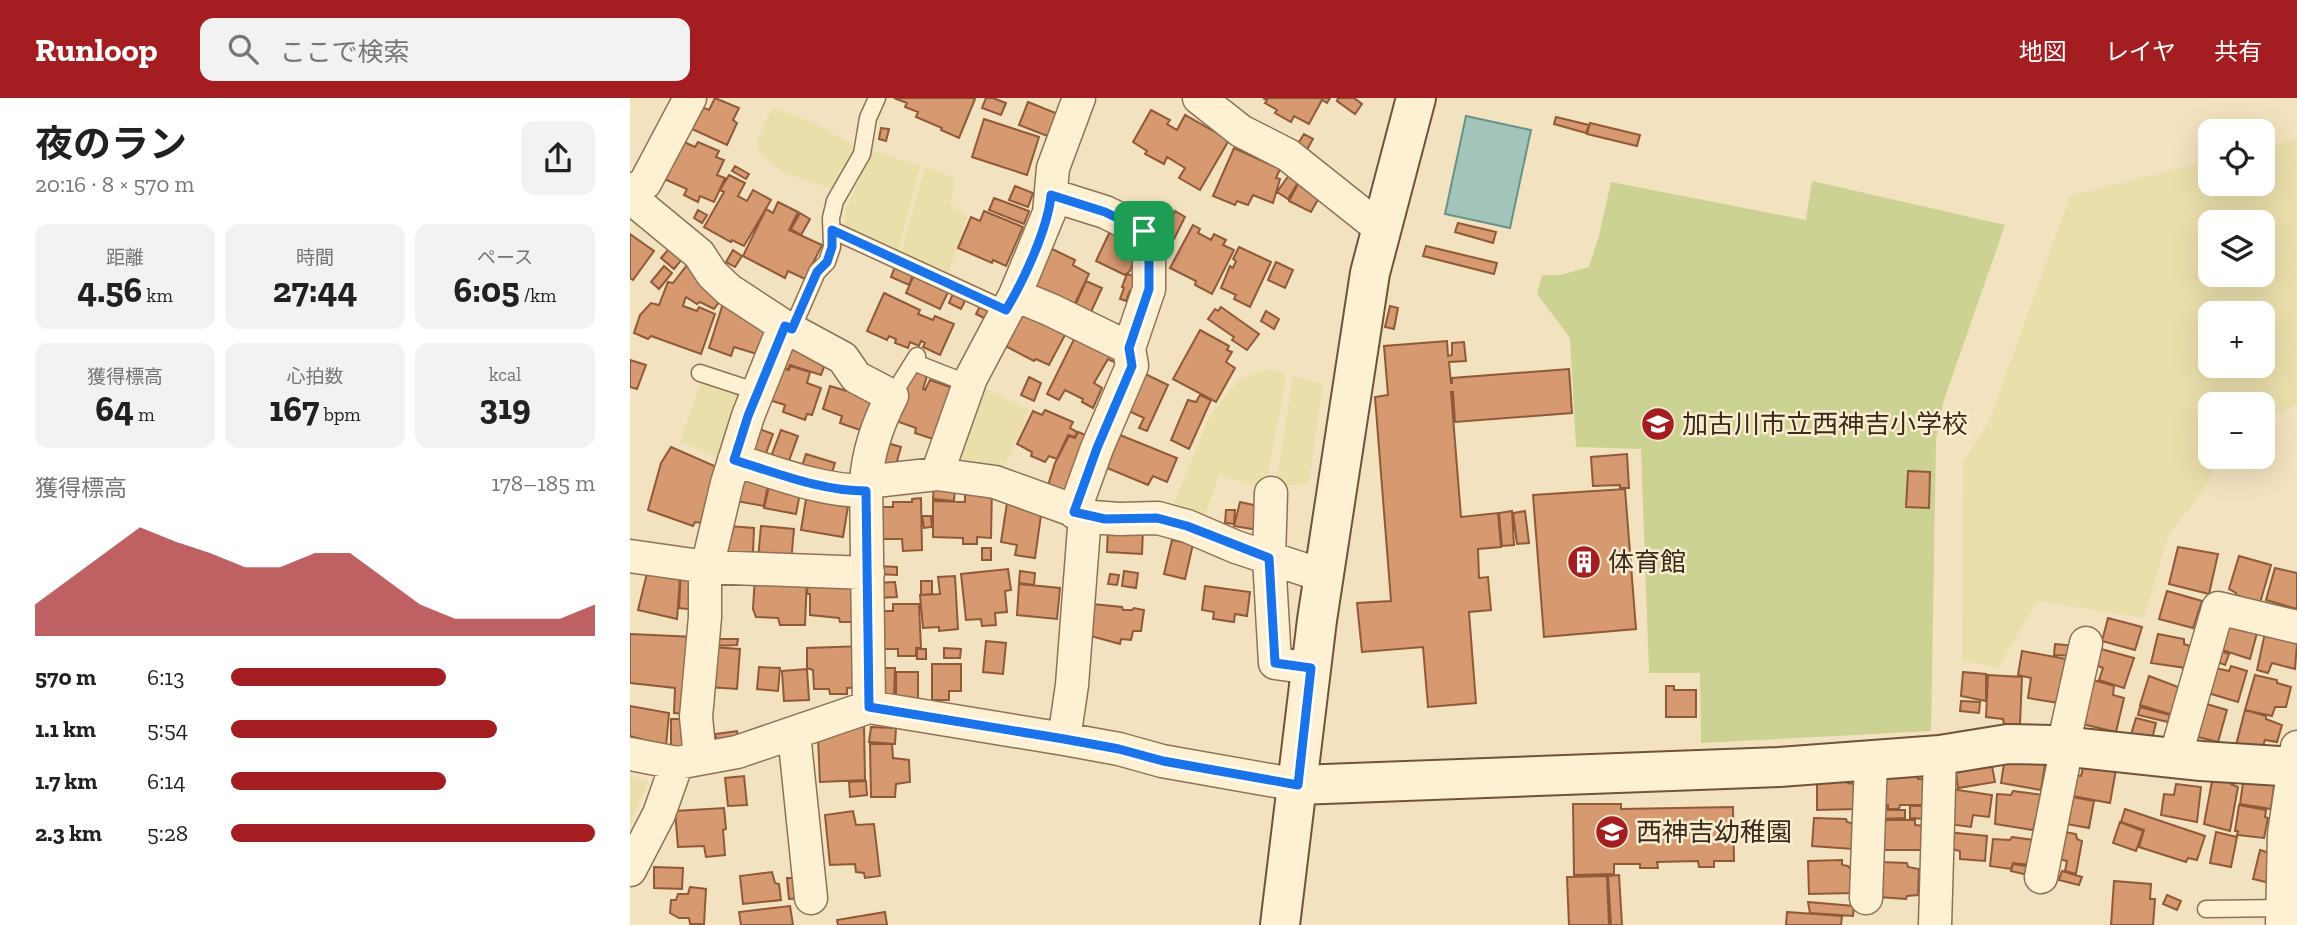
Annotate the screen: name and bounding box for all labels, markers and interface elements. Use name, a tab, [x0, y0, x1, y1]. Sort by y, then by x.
search box	[200, 18, 690, 81]
text: Runloop	[35, 30, 158, 69]
icon: search	[224, 30, 262, 68]
text: ここで検索	[280, 36, 410, 68]
text: 地図	[2019, 37, 2067, 66]
text: レイヤ	[2105, 37, 2176, 66]
text: 共有	[2214, 37, 2262, 66]
map controls	[2198, 119, 2275, 469]
button: locate	[2198, 119, 2275, 196]
text: 夜のラン	[35, 121, 187, 167]
button: share	[521, 121, 595, 195]
text: 20:16 · 8 × 570 m	[35, 170, 194, 198]
pin	[1114, 201, 1174, 261]
button: layers	[2198, 210, 2275, 287]
icon: arrive	[1125, 212, 1163, 250]
text: 距離	[106, 246, 144, 269]
text: 時間	[296, 246, 334, 269]
text: ペース	[477, 246, 533, 269]
text: 4.56	[77, 269, 142, 311]
text: 27:44	[273, 269, 357, 311]
text: 6:05	[454, 269, 519, 311]
text: km	[142, 284, 173, 307]
text: /km	[519, 284, 556, 307]
button: +	[2198, 301, 2275, 378]
text: kcal	[489, 363, 521, 386]
text: 獲得標高	[87, 365, 163, 388]
text: 心拍数	[286, 365, 344, 388]
text: 319	[479, 386, 531, 428]
text: 64	[95, 388, 134, 430]
text: 167	[269, 388, 319, 430]
button: −	[2198, 392, 2275, 469]
text: m	[134, 403, 155, 426]
text: bpm	[319, 403, 361, 426]
school or university icon: 加古川市立西神吉小学校	[1639, 405, 1677, 443]
place label: 加古川市立西神吉小学校	[1682, 408, 1968, 440]
text: 178–185 m	[491, 469, 595, 497]
text: 獲得標高	[35, 474, 127, 502]
building icon: 体育館	[1565, 543, 1603, 581]
place label: 体育館	[1608, 546, 1686, 578]
text: 570 m	[35, 663, 96, 691]
text: 6:13	[147, 663, 184, 691]
text: 1.1 km	[35, 715, 96, 743]
text: 5:54	[147, 715, 188, 743]
text: 1.7 km	[35, 767, 97, 795]
text: 6:14	[147, 767, 186, 795]
school or university icon: 西神吉幼稚園	[1593, 813, 1631, 851]
place label: 西神吉幼稚園	[1636, 816, 1792, 848]
text: 2.3 km	[35, 819, 102, 847]
text: 5:28	[147, 819, 188, 847]

